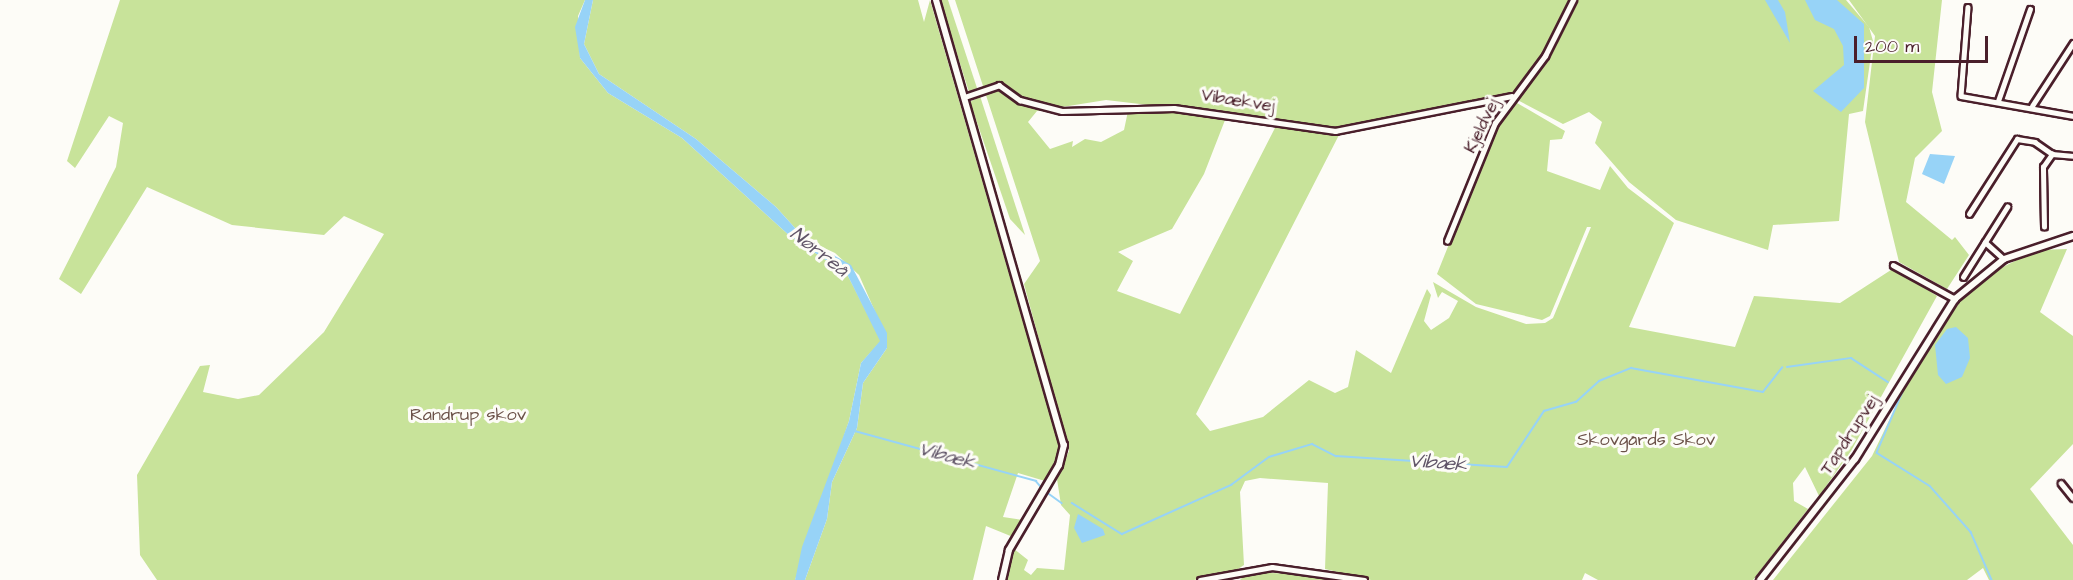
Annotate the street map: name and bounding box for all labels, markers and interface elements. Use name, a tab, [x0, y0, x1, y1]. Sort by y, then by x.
scale bar	[1857, 24, 1990, 62]
text: 200 m	[1865, 34, 1919, 59]
street label: Vibækvej	[1200, 85, 1276, 117]
street label: Kjeldvej	[1460, 95, 1504, 157]
water label: Nørreå	[785, 222, 853, 282]
street label: Tapdrupvej	[1816, 391, 1884, 479]
park label: Randrup skov	[410, 404, 526, 426]
park label: Skovgårds Skov	[1577, 429, 1715, 451]
water label: Vibæk	[916, 437, 978, 475]
water label: Vibæk	[1408, 449, 1468, 477]

